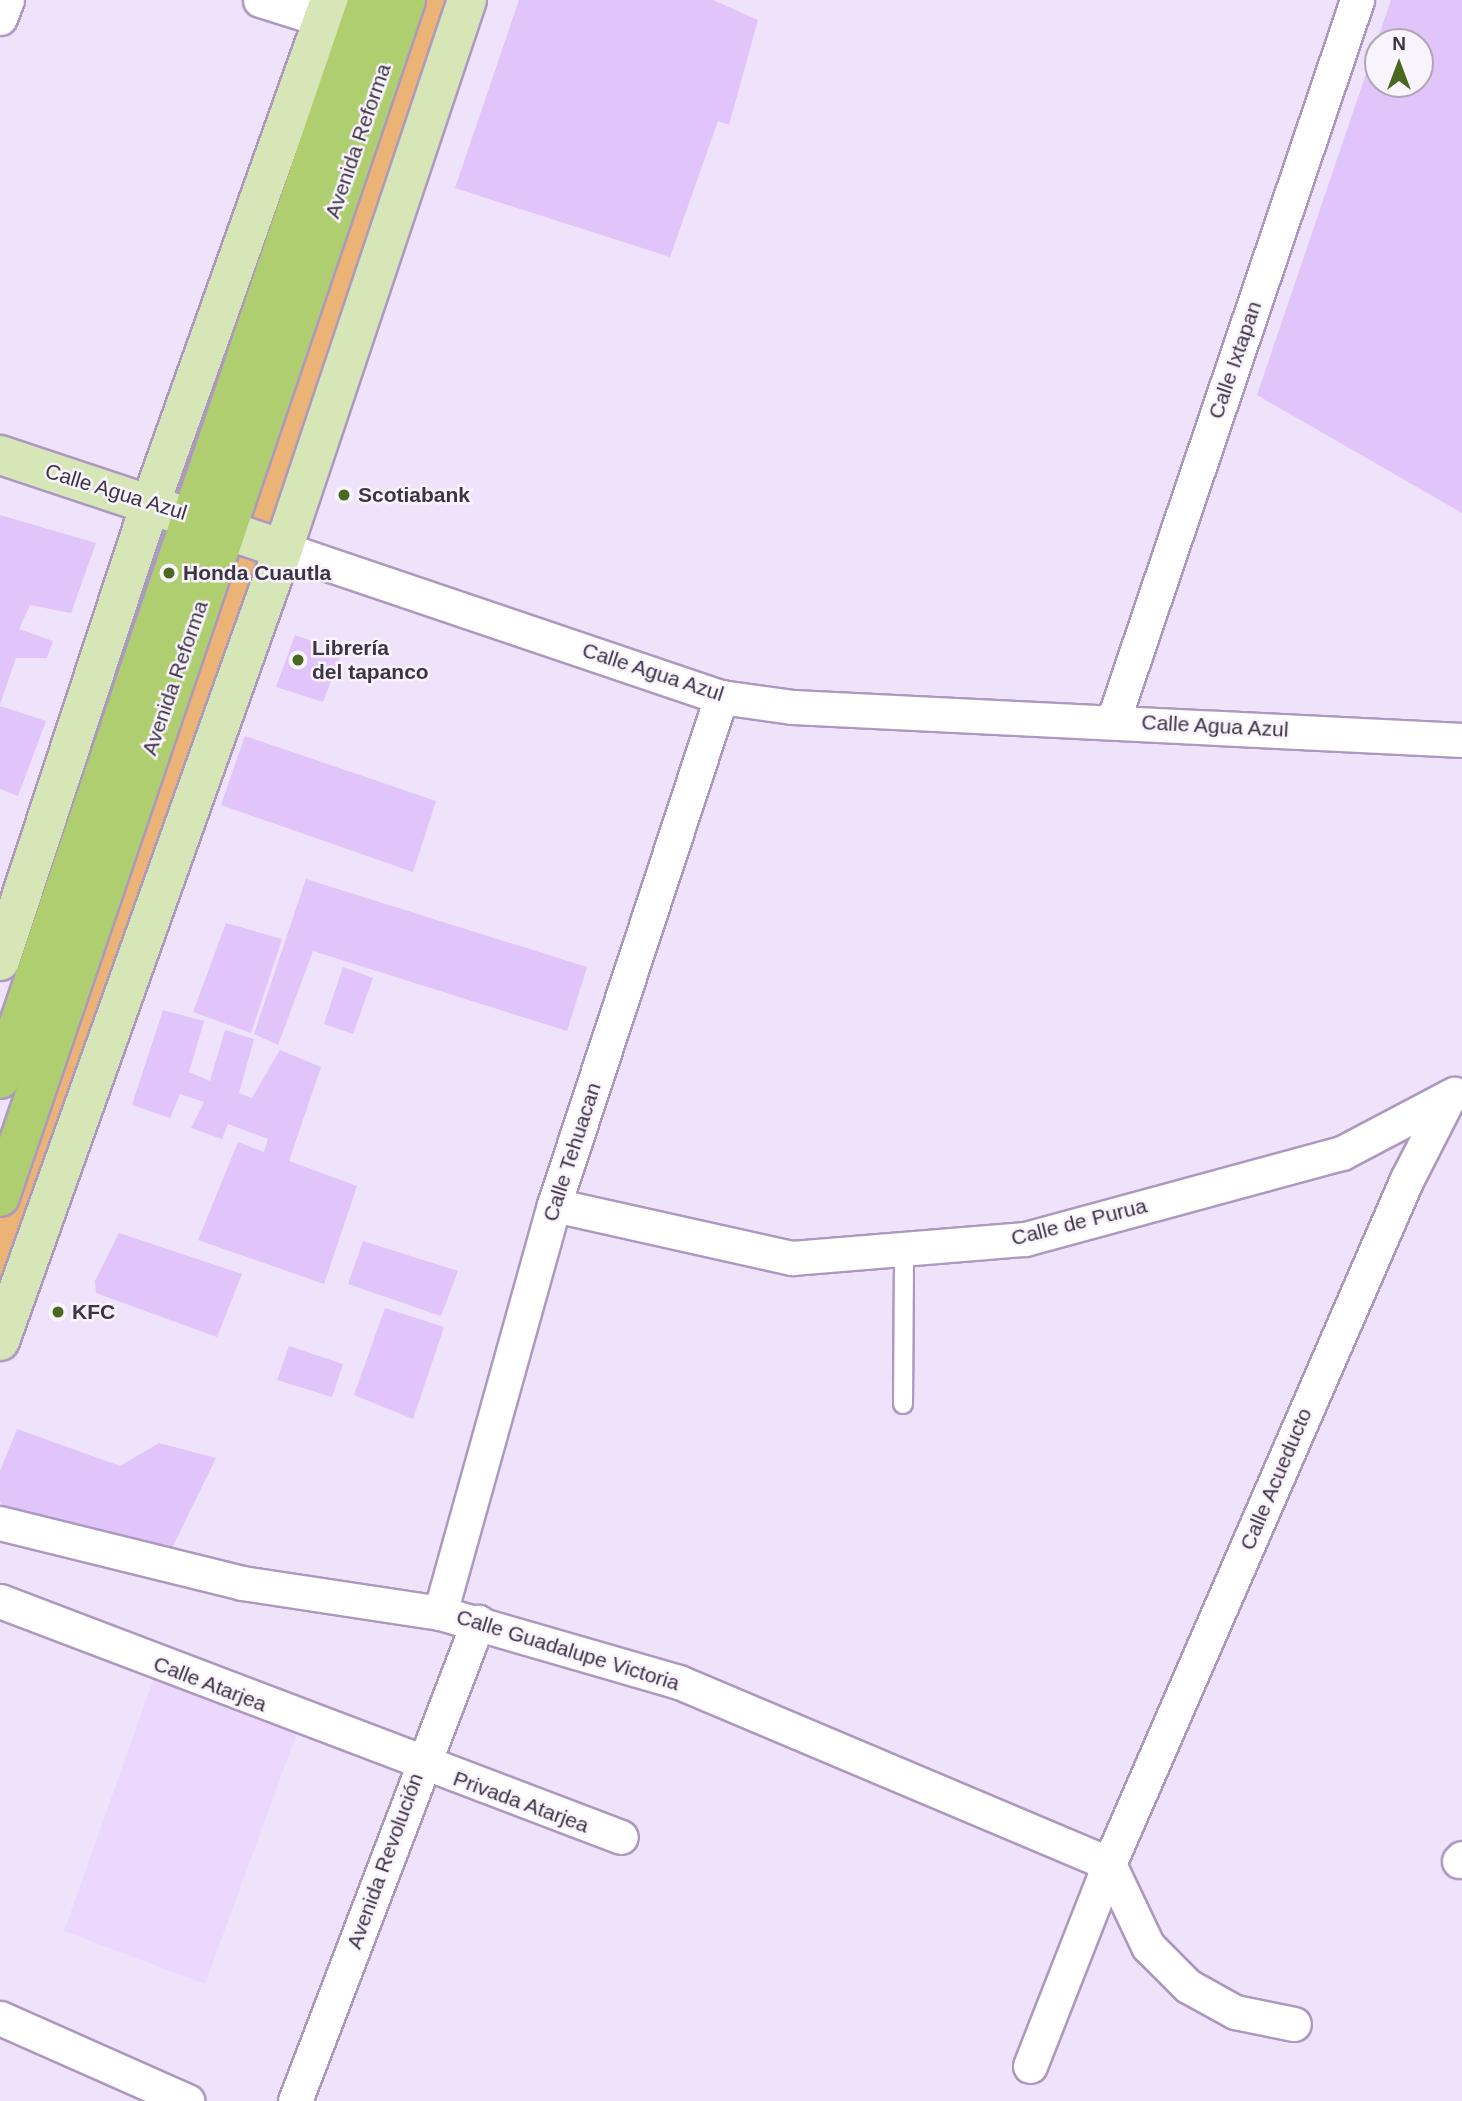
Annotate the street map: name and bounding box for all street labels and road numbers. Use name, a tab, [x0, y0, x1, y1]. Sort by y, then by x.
street label: Avenida Reforma	[320, 60, 396, 222]
street label: Calle Ixtapan	[1203, 298, 1267, 422]
street label: Calle Agua Azul	[41, 458, 191, 526]
street label: Avenida Reforma	[137, 597, 213, 759]
street label: Calle Agua Azul	[578, 637, 728, 707]
street label: Calle Agua Azul	[1140, 710, 1290, 742]
street label: Calle Tehuacan	[538, 1079, 606, 1225]
street label: Calle de Purua	[1009, 1193, 1149, 1251]
street label: Calle Acueducto	[1235, 1404, 1317, 1554]
street label: Calle Guadalupe Victoria	[453, 1604, 683, 1696]
street label: Calle Atarjea	[149, 1651, 271, 1717]
street label: Privada Atarjea	[449, 1766, 593, 1838]
street label: Avenida Revolución	[341, 1770, 429, 1952]

